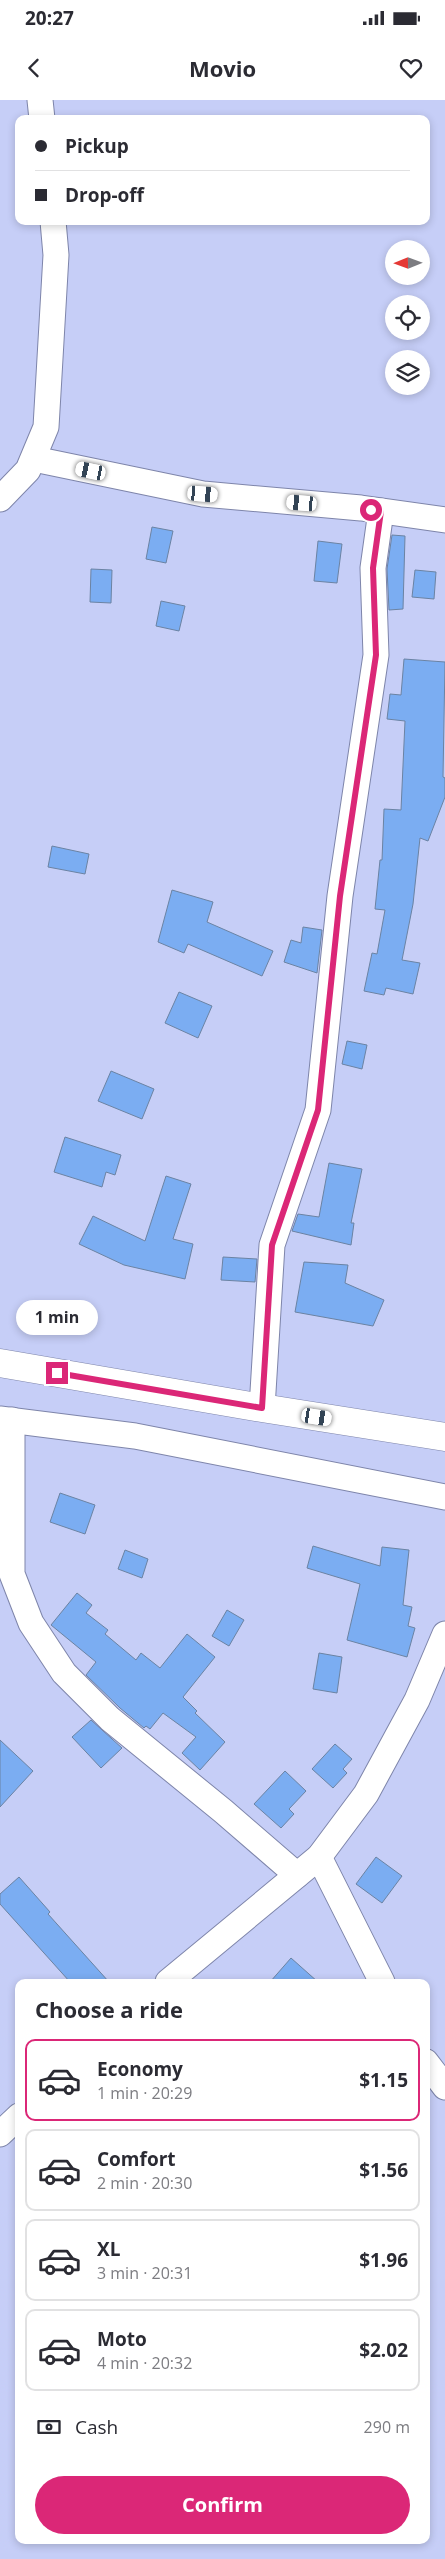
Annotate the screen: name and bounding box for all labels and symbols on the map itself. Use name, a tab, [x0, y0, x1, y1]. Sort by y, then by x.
north arrow	[385, 240, 430, 285]
car	[74, 461, 107, 481]
car	[187, 485, 218, 503]
car	[286, 494, 317, 512]
route start	[360, 499, 382, 521]
callout: 1 min	[16, 1300, 98, 1336]
route end	[46, 1362, 68, 1384]
car	[301, 1407, 332, 1427]

